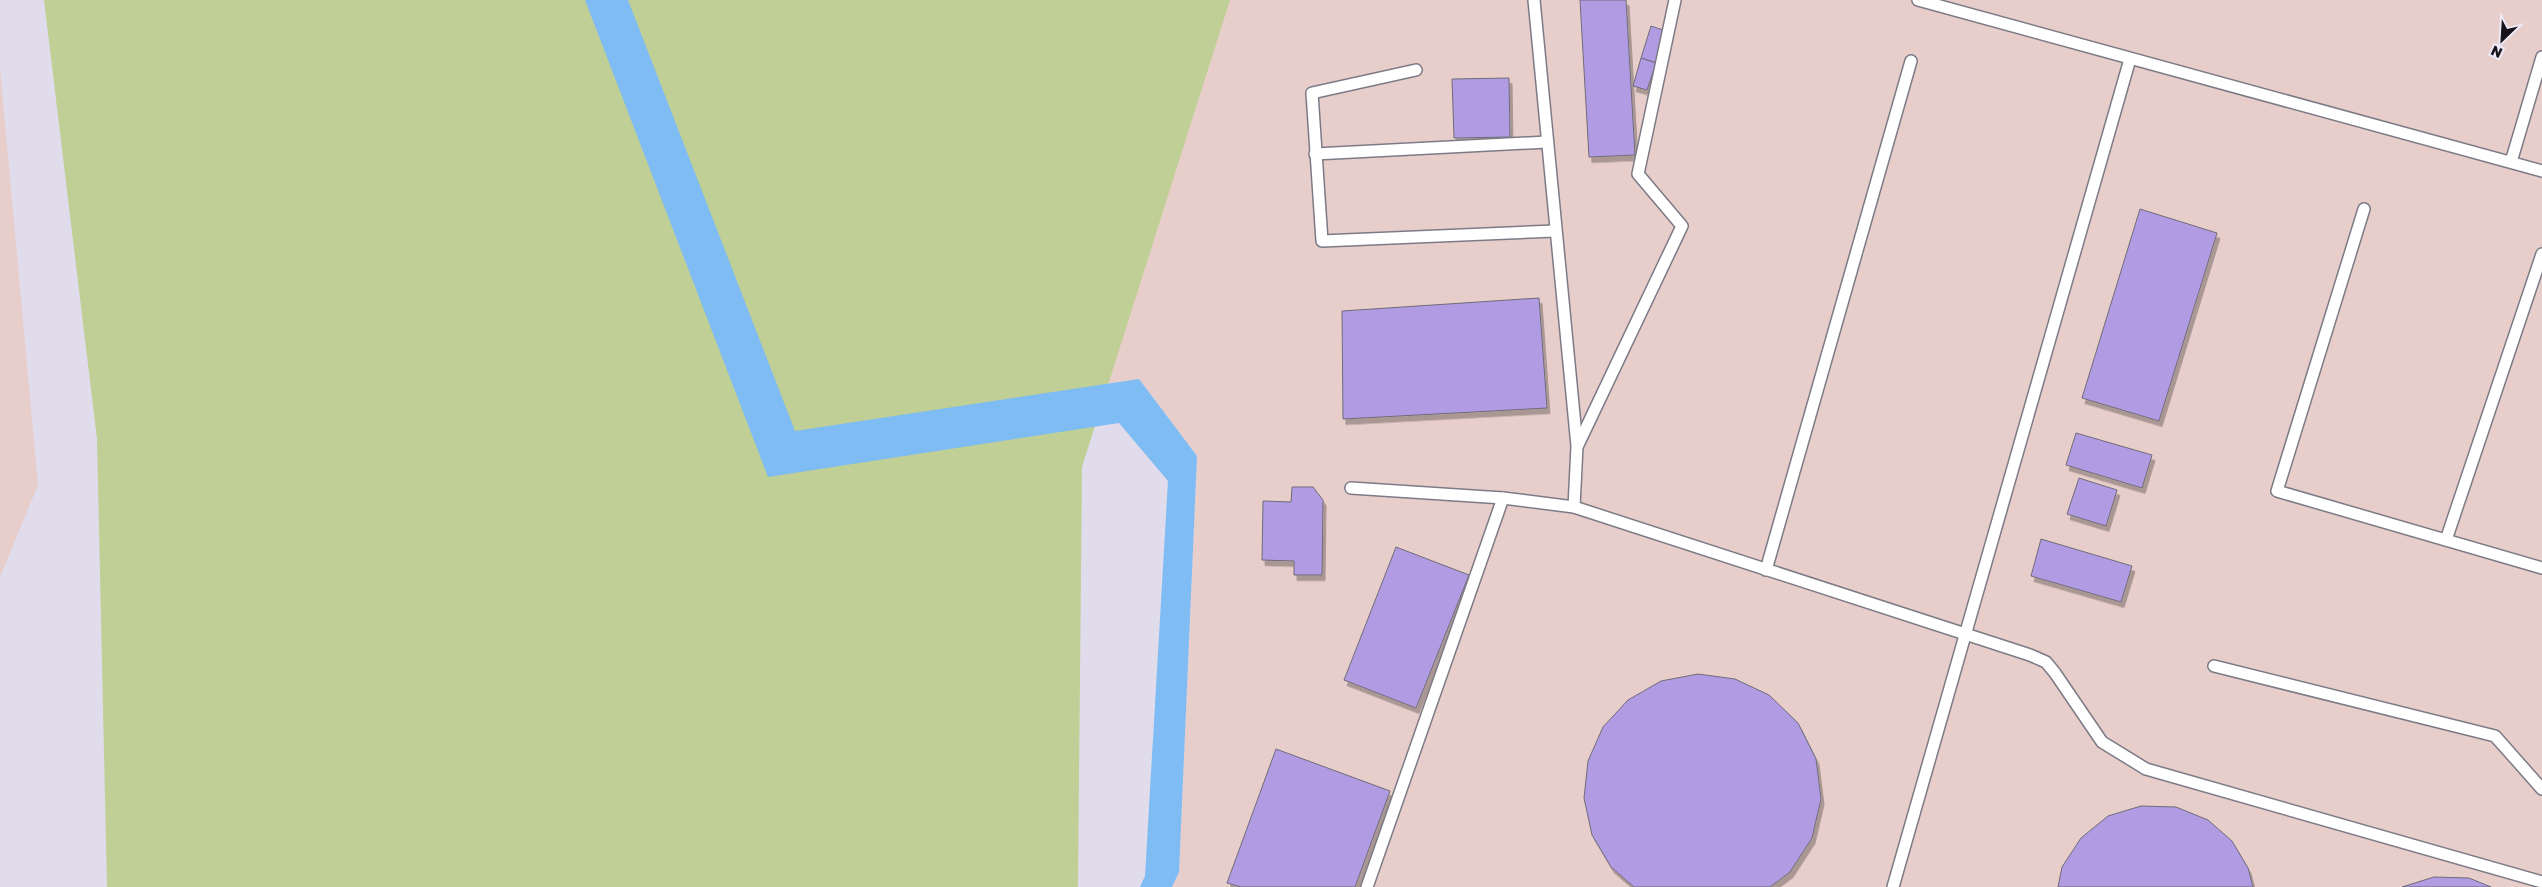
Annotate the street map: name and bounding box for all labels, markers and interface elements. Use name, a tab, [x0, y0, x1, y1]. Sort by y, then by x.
north arrow	[2477, 15, 2527, 65]
text: N	[2488, 42, 2505, 62]

